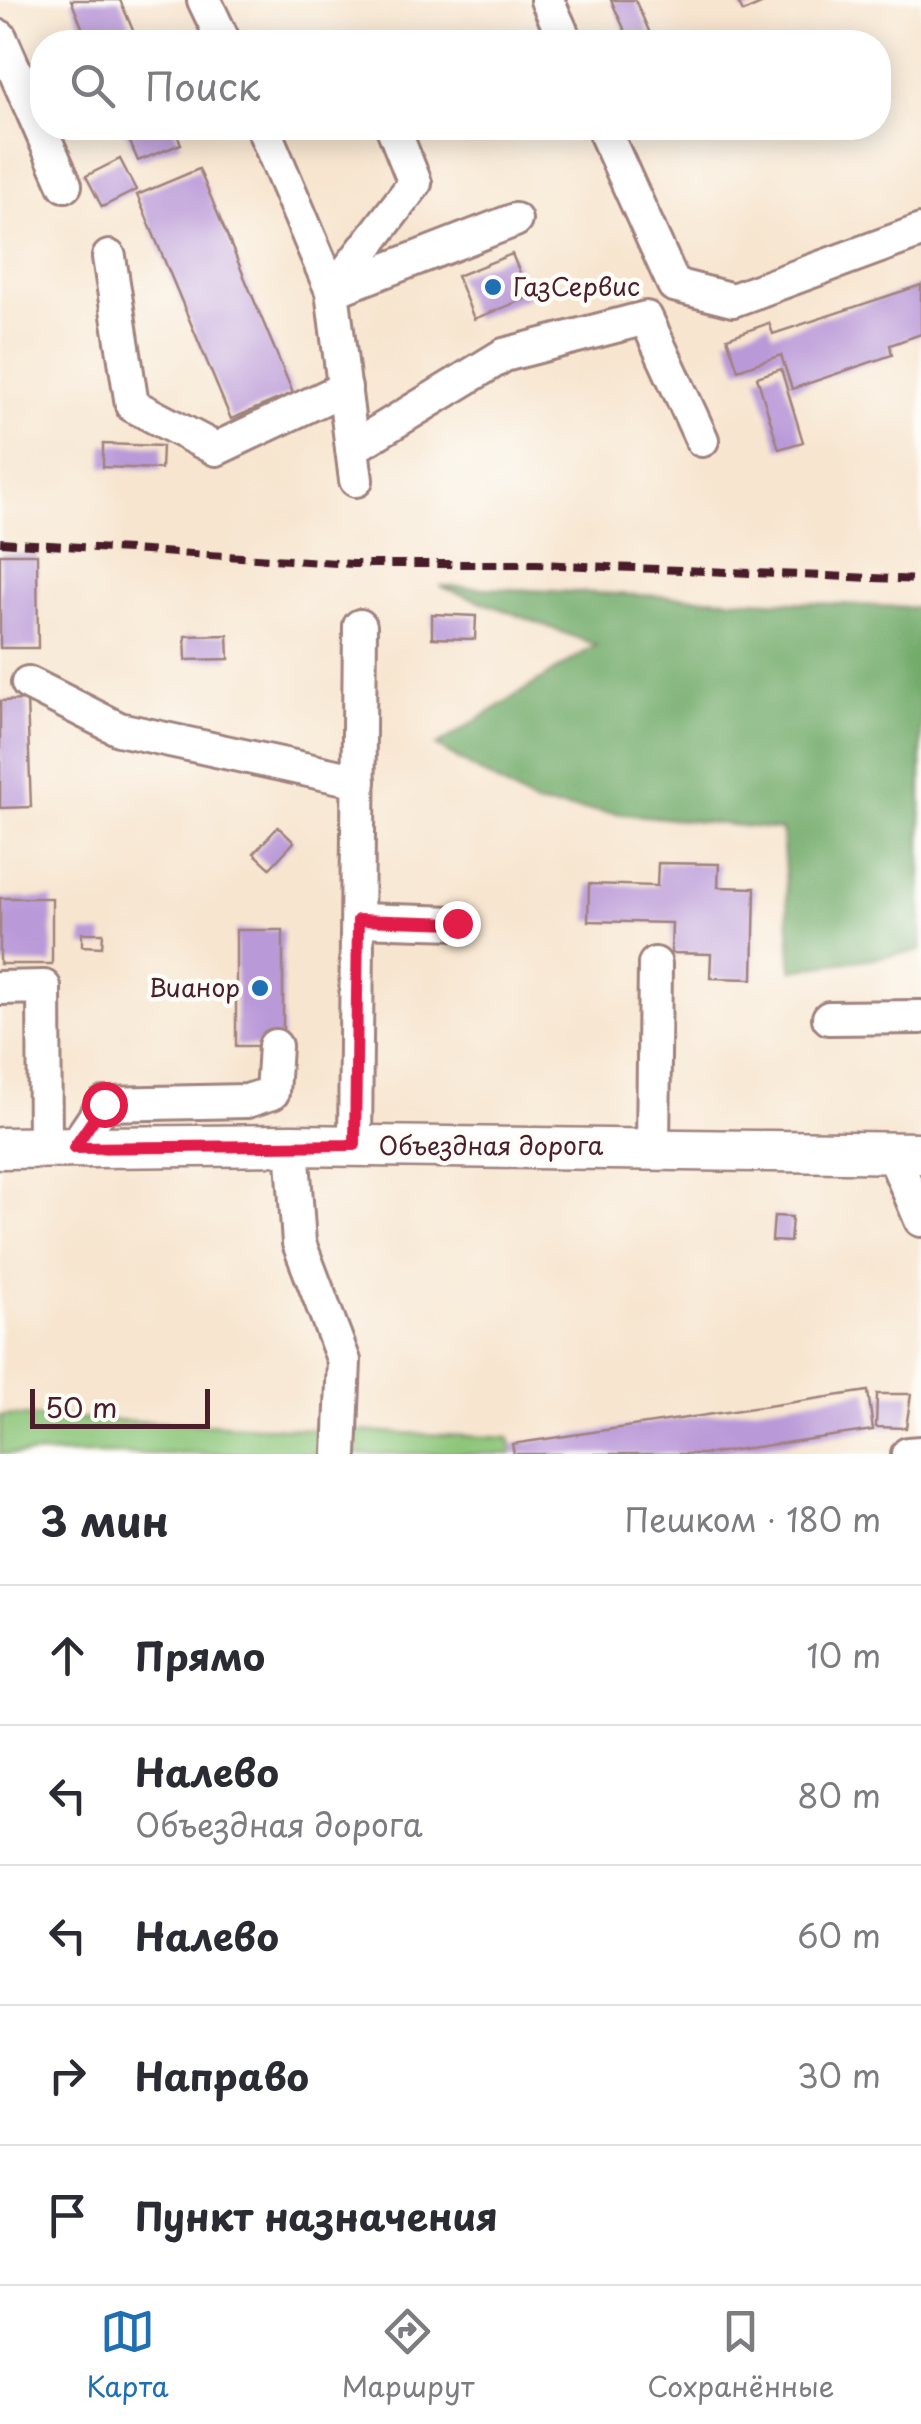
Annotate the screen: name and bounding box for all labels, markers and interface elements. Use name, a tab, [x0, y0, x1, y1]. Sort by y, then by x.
search box	[30, 30, 891, 140]
text: Поиск	[145, 57, 260, 114]
icon: search	[65, 58, 120, 113]
place label: ГазСервис	[513, 267, 640, 305]
marker: ГазСервис	[482, 276, 504, 298]
route end	[435, 901, 481, 947]
place label: Вианор	[149, 968, 240, 1006]
marker: Вианор	[249, 977, 271, 999]
route start	[82, 1082, 128, 1128]
street label: Объездная дорога	[379, 1126, 604, 1164]
scale bar	[30, 1384, 210, 1428]
text: 50 m	[45, 1385, 118, 1428]
text: 3 мин	[40, 1488, 169, 1551]
text: Пешком · 180 m	[625, 1495, 881, 1543]
text: Прямо	[135, 1627, 265, 1684]
icon: ahead	[40, 1628, 95, 1683]
text: 10 m	[807, 1631, 881, 1679]
text: Налево	[135, 1743, 279, 1800]
icon: left	[40, 1768, 95, 1823]
text: 80 m	[797, 1771, 881, 1819]
text: Объездная дорога	[135, 1800, 423, 1848]
text: Налево	[135, 1907, 279, 1964]
icon: left	[40, 1908, 95, 1963]
text: 60 m	[797, 1911, 881, 1959]
text: Направо	[135, 2047, 309, 2104]
icon: right	[40, 2048, 95, 2103]
text: 30 m	[797, 2051, 881, 2099]
text: Пункт назначения	[135, 2187, 498, 2244]
icon: arrive	[40, 2188, 95, 2243]
tab: Карта	[87, 2304, 169, 2407]
tab: Маршрут	[342, 2304, 474, 2407]
tab: Сохранённые	[647, 2304, 834, 2407]

